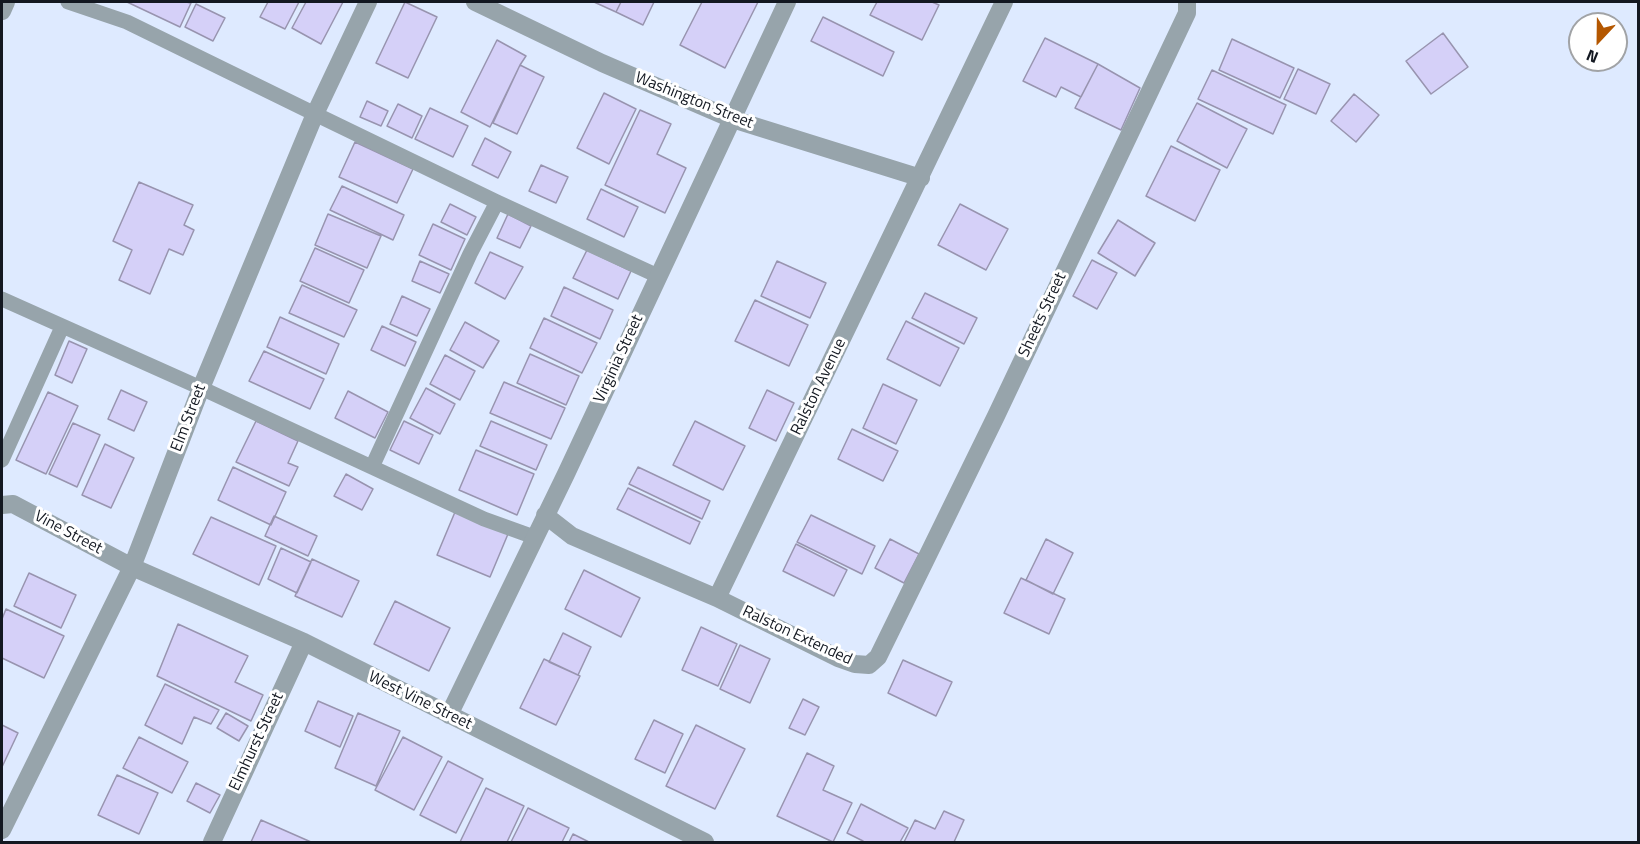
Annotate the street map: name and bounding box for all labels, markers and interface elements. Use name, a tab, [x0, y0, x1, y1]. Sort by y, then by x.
north arrow	[1568, 12, 1628, 72]
text: N	[1582, 44, 1602, 70]
street label: Washington Street	[632, 69, 756, 133]
street label: Sheets Street	[1015, 270, 1071, 360]
street label: Virginia Street	[590, 312, 648, 406]
street label: Ralston Avenue	[787, 336, 851, 438]
street label: Elm Street	[167, 382, 211, 454]
street label: Vine Street	[31, 507, 105, 559]
street label: Ralston Extended	[739, 602, 855, 670]
street label: West Vine Street	[365, 668, 475, 734]
street label: Elmhurst Street	[226, 690, 288, 794]

